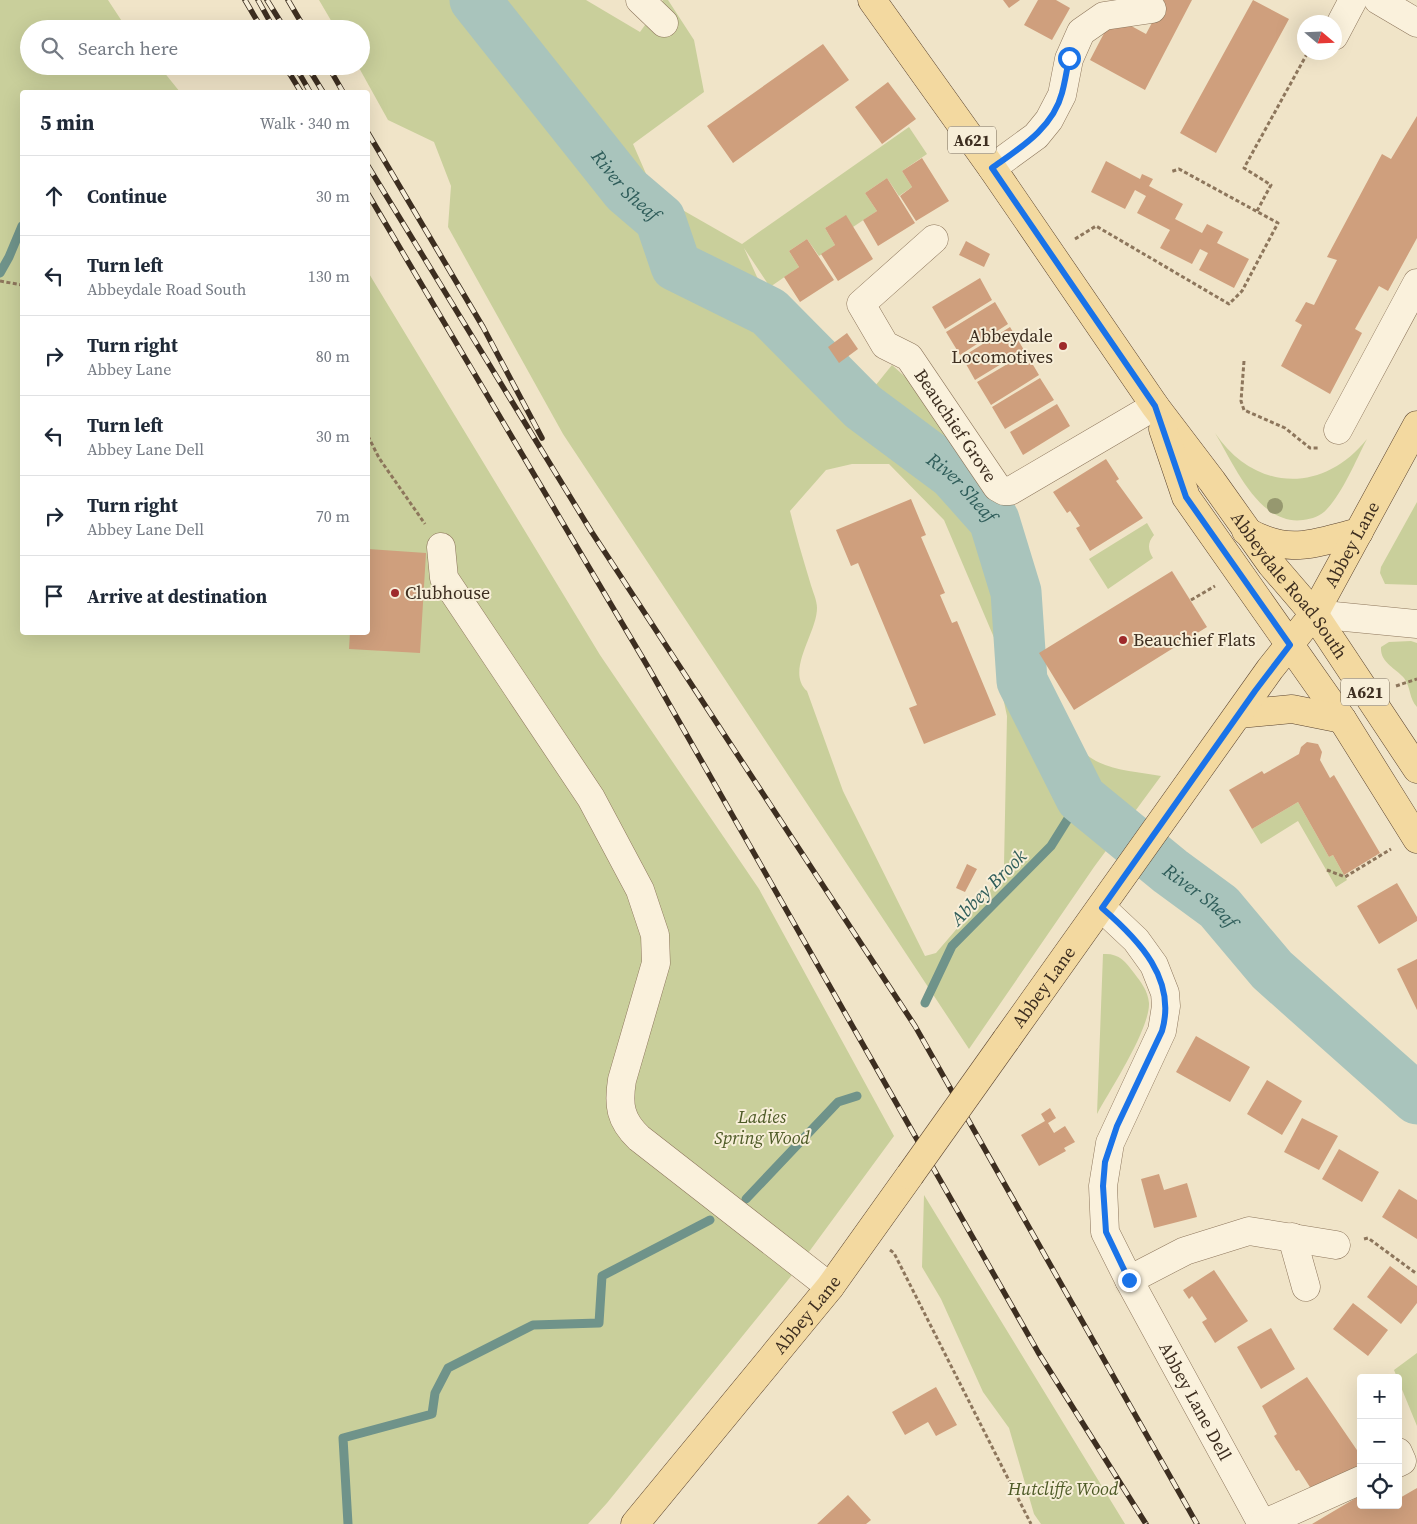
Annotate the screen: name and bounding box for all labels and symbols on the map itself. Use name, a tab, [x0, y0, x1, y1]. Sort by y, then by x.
north arrow	[1297, 15, 1342, 60]
route start	[1058, 47, 1081, 70]
road number: A621	[948, 126, 996, 154]
water label: River Sheaf	[585, 143, 668, 229]
place label: Abbeydale Locomotives	[951, 323, 1053, 369]
marker: Abbeydale Locomotives	[1057, 340, 1069, 352]
street label: Beauchief Grove	[909, 364, 1003, 487]
water label: River Sheaf	[921, 445, 1005, 530]
street label: Abbey Lane	[1318, 497, 1385, 592]
street label: Abbeydale Road South	[1225, 506, 1354, 664]
place label: Clubhouse	[405, 580, 490, 605]
marker: Clubhouse	[389, 587, 401, 599]
place label: Beauchief Flats	[1133, 627, 1256, 652]
marker: Beauchief Flats	[1117, 634, 1129, 646]
road number: A621	[1341, 679, 1389, 706]
water label: Abbey Brook	[943, 843, 1032, 932]
water label: River Sheaf	[1157, 857, 1246, 936]
street label: Abbey Lane	[1006, 941, 1081, 1033]
park label: Ladies Spring Wood	[714, 1104, 810, 1150]
route end	[1118, 1269, 1141, 1292]
street label: Abbey Lane	[767, 1270, 846, 1359]
street label: Abbey Lane Dell	[1153, 1337, 1238, 1465]
park label: Hutcliffe Wood	[1007, 1476, 1119, 1501]

